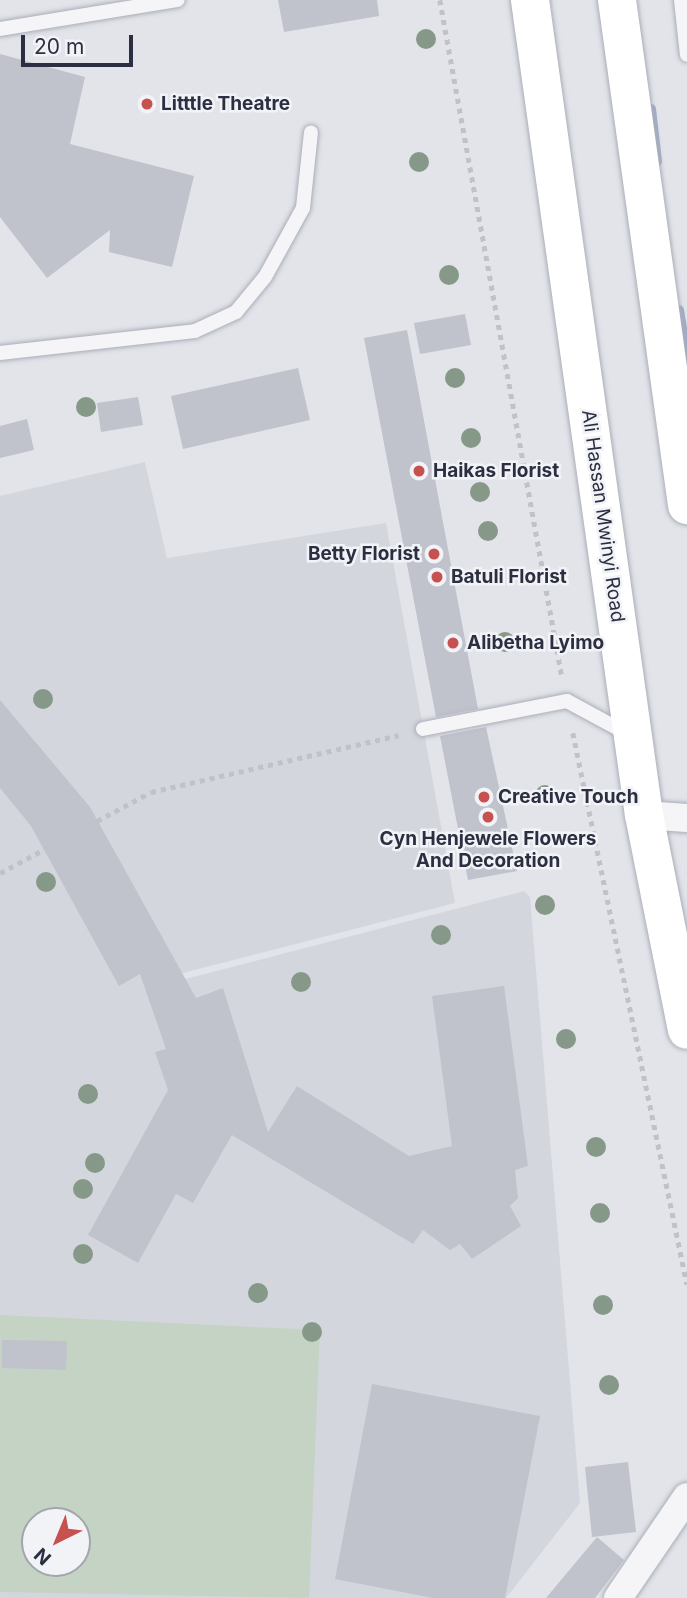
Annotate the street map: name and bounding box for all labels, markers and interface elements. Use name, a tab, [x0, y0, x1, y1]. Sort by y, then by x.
scale bar	[24, 21, 136, 65]
text: 20 m	[34, 34, 84, 59]
place label: Litttle Theatre	[161, 93, 290, 115]
marker: Litttle Theatre	[139, 96, 155, 112]
street label: Ali Hassan Mwinyi Road	[577, 408, 629, 624]
place label: Haikas Florist	[433, 460, 559, 482]
marker: Haikas Florist	[411, 463, 427, 479]
place label: Betty Florist	[308, 543, 420, 565]
marker: Betty Florist	[426, 546, 442, 562]
place label: Batuli Florist	[451, 566, 567, 588]
marker: Batuli Florist	[429, 569, 445, 585]
place label: Alibetha Lyimo	[467, 632, 604, 654]
marker: Alibetha Lyimo	[445, 635, 461, 651]
place label: Creative Touch	[498, 786, 639, 808]
marker: Creative Touch	[476, 789, 492, 805]
marker: Cyn Henjewele Flowers And Decoration	[480, 809, 496, 825]
place label: Cyn Henjewele Flowers And Decoration	[380, 828, 596, 872]
north arrow	[21, 1507, 91, 1577]
text: N	[30, 1543, 56, 1570]

